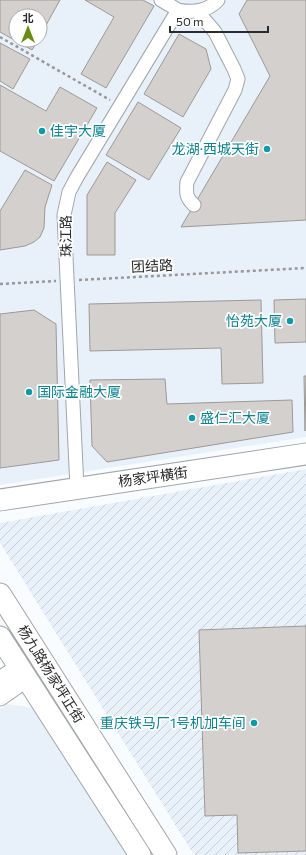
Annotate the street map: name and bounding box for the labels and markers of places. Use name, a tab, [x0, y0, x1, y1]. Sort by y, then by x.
place label: 佳宇大厦	[50, 122, 106, 139]
marker: 佳宇大厦	[37, 126, 47, 136]
place label: 龙湖·西城天街	[172, 140, 259, 157]
marker: 龙湖·西城天街	[262, 144, 272, 154]
place label: 怡苑大厦	[226, 312, 282, 329]
marker: 怡苑大厦	[285, 316, 295, 326]
place label: 国际金融大厦	[37, 383, 121, 400]
marker: 国际金融大厦	[24, 387, 34, 397]
place label: 盛仁汇大厦	[200, 409, 270, 426]
marker: 盛仁汇大厦	[187, 413, 197, 423]
place label: 重庆铁马厂1号机加车间	[100, 714, 246, 731]
marker: 重庆铁马厂1号机加车间	[249, 718, 259, 728]

